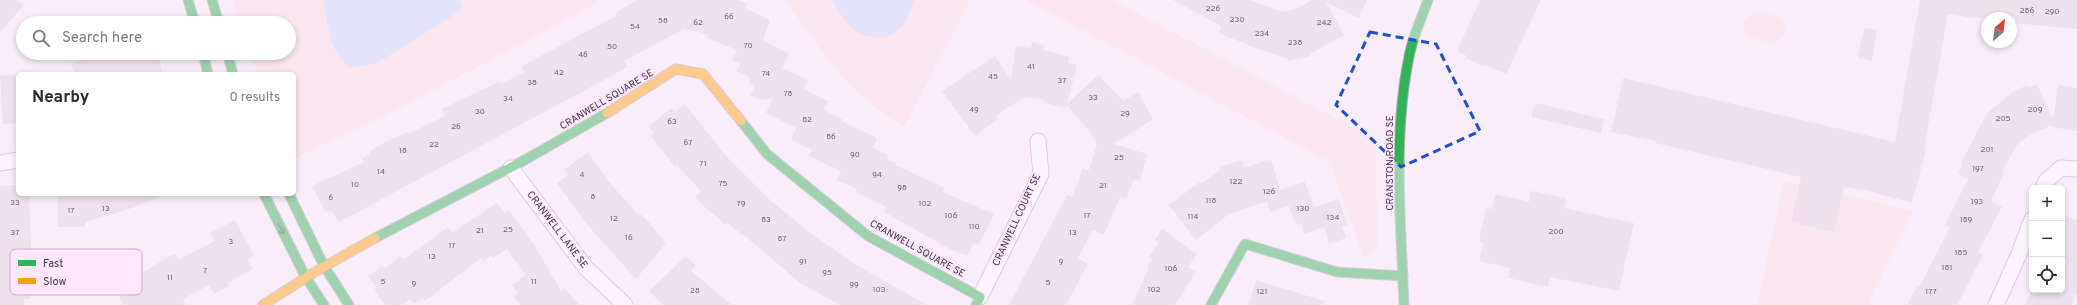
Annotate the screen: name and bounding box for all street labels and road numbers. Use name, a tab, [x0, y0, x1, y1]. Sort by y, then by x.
street label: CRANWELL SQUARE SE	[558, 67, 656, 133]
street label: CRANSTON ROAD SE	[1384, 115, 1397, 211]
street label: CRANWELL COURT SE	[990, 172, 1044, 268]
street label: CRANWELL LANE SE	[524, 189, 590, 271]
street label: CRANWELL SQUARE SE	[867, 217, 967, 281]

